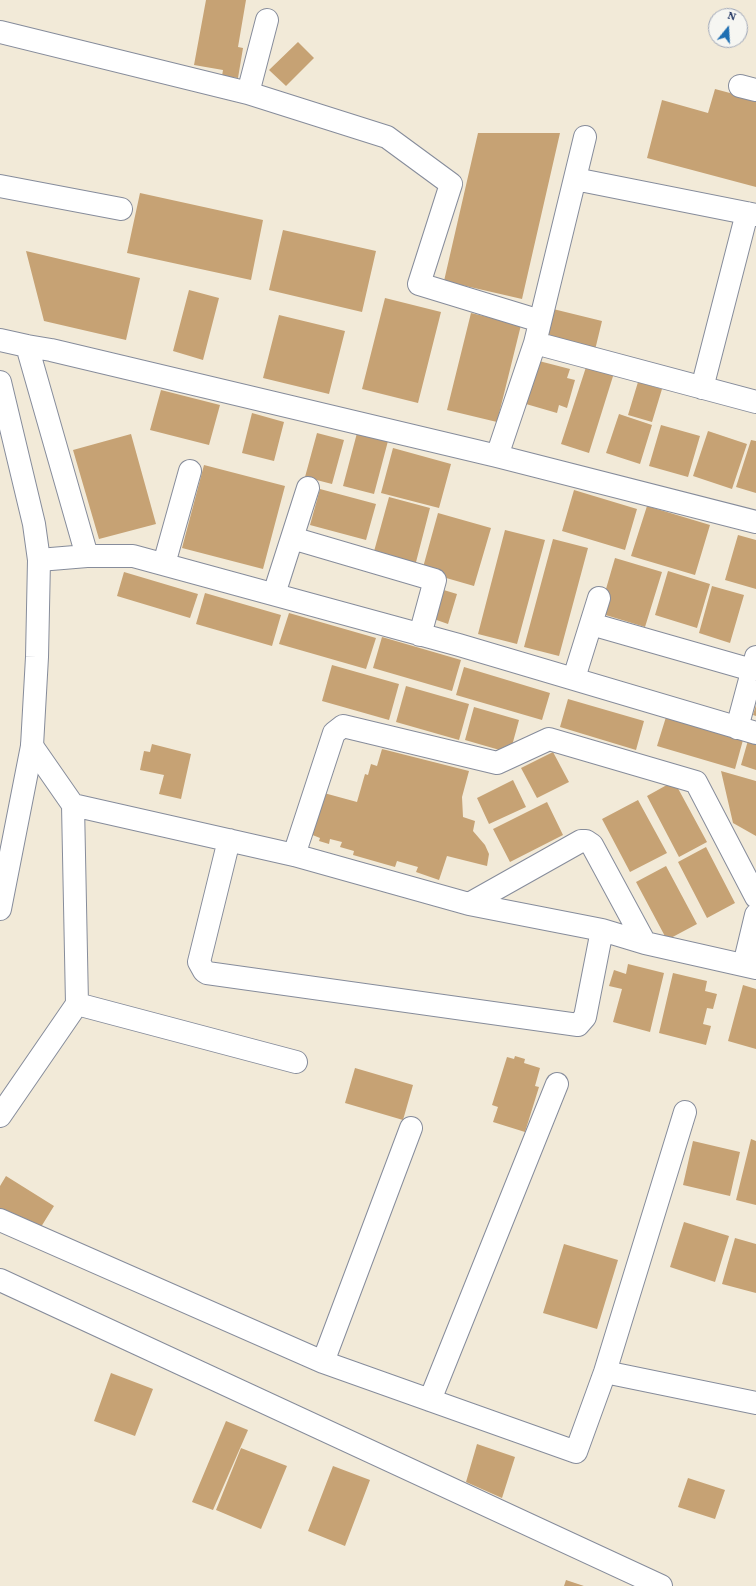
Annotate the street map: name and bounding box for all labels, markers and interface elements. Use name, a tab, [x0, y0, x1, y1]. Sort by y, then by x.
north arrow	[708, 8, 748, 48]
text: N	[725, 9, 738, 25]

